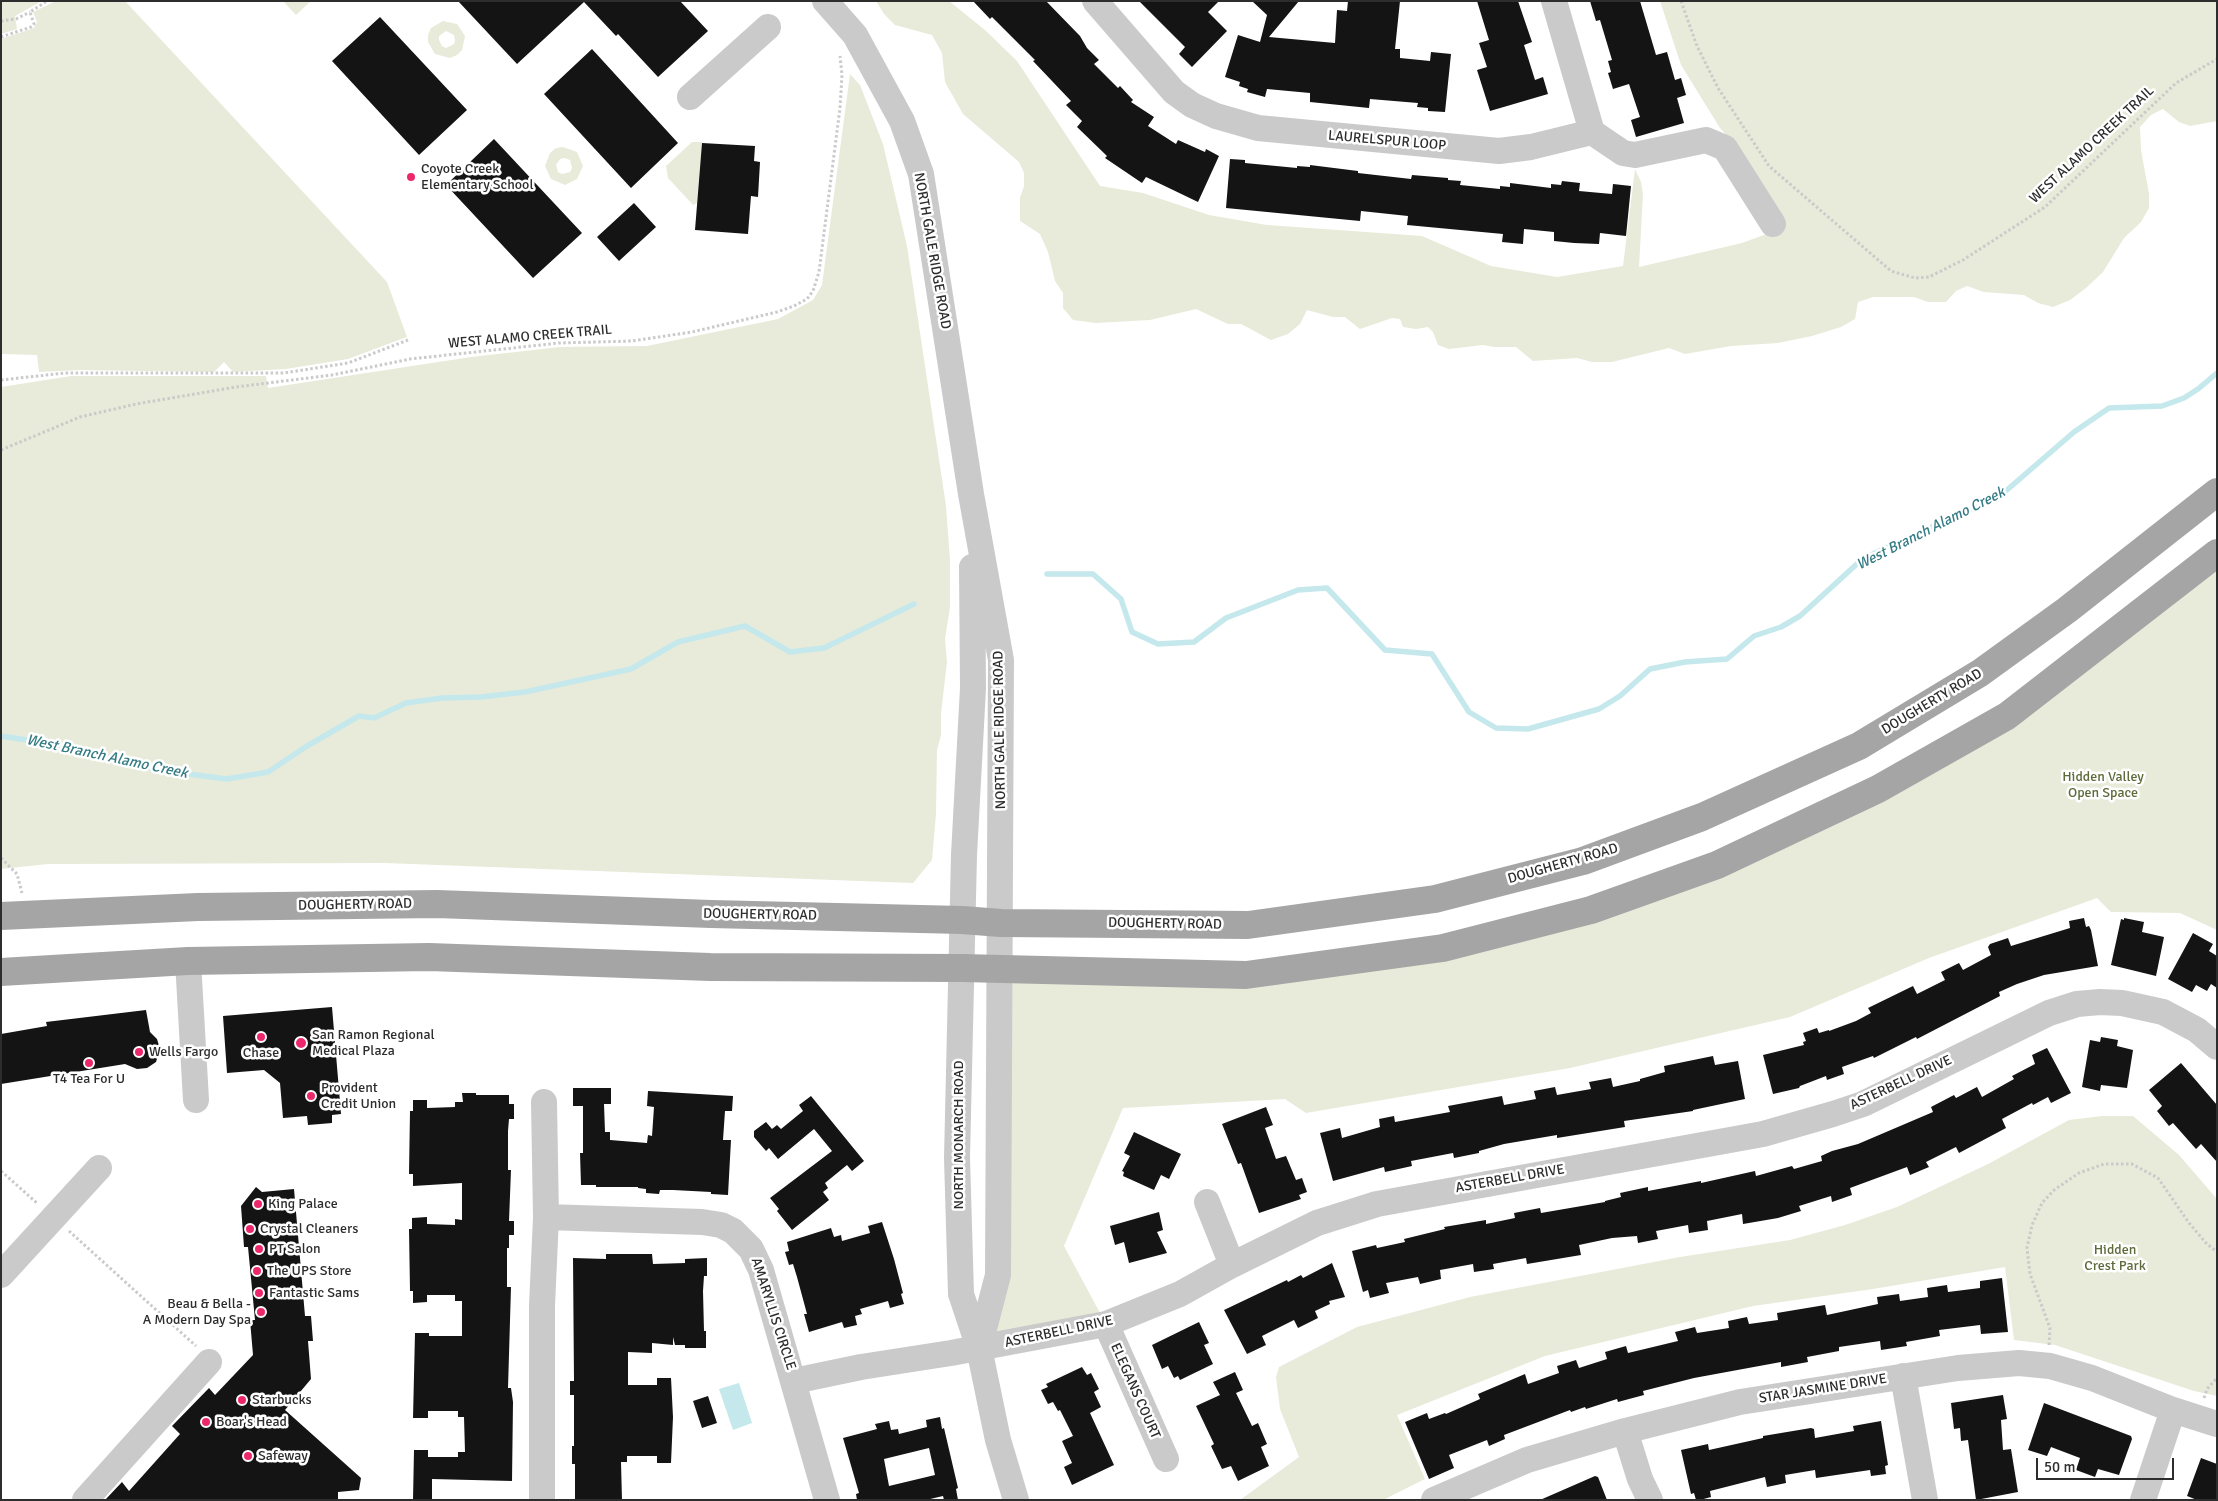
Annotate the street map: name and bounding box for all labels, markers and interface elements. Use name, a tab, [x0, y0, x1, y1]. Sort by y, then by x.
street label: WEST ALAMO CREEK TRAIL	[2026, 83, 2158, 207]
street label: LAURELSPUR LOOP	[1327, 127, 1447, 155]
place label: Coyote Creek Elementary School	[421, 161, 534, 193]
marker: Coyote Creek Elementary School	[405, 171, 417, 183]
street label: NORTH GALE RIDGE ROAD	[910, 171, 954, 331]
street label: WEST ALAMO CREEK TRAIL	[447, 321, 613, 353]
water label: West Branch Alamo Creek	[1854, 484, 2008, 574]
street label: NORTH GALE RIDGE ROAD	[990, 651, 1010, 809]
street label: DOUGHERTY ROAD	[1879, 665, 1985, 739]
water label: West Branch Alamo Creek	[25, 731, 189, 783]
park label: Hidden Valley Open Space	[2062, 769, 2144, 802]
street label: DOUGHERTY ROAD	[1506, 840, 1620, 888]
street label: DOUGHERTY ROAD	[298, 896, 412, 914]
street label: DOUGHERTY ROAD	[703, 906, 817, 924]
street label: DOUGHERTY ROAD	[1108, 915, 1222, 933]
place label: San Ramon Regional Medical Plaza	[312, 1027, 435, 1060]
marker: Chase	[255, 1031, 267, 1043]
marker: San Ramon Regional Medical Plaza	[294, 1036, 308, 1050]
place label: Wells Fargo	[149, 1044, 218, 1060]
place label: Chase	[243, 1045, 279, 1061]
marker: Wells Fargo	[133, 1046, 145, 1058]
street label: ASTERBELL DRIVE	[1847, 1052, 1955, 1114]
marker: T4 Tea For U	[83, 1057, 95, 1069]
street label: NORTH MONARCH ROAD	[951, 1061, 967, 1209]
place label: T4 Tea For U	[53, 1071, 125, 1087]
place label: Provident Credit Union	[321, 1080, 396, 1112]
marker: Provident Credit Union	[305, 1090, 317, 1102]
street label: ASTERBELL DRIVE	[1454, 1161, 1566, 1197]
place label: King Palace	[268, 1196, 338, 1212]
marker: King Palace	[252, 1198, 264, 1210]
place label: Crystal Cleaners	[260, 1221, 358, 1237]
marker: Crystal Cleaners	[244, 1223, 256, 1235]
place label: PT Salon	[269, 1241, 321, 1257]
park label: Hidden Crest Park	[2084, 1242, 2146, 1274]
marker: PT Salon	[253, 1243, 265, 1255]
street label: AMARYLLIS CIRCLE	[747, 1256, 799, 1372]
place label: The UPS Store	[267, 1263, 351, 1279]
marker: The UPS Store	[251, 1265, 263, 1277]
place label: Fantastic Sams	[269, 1285, 359, 1301]
marker: Fantastic Sams	[253, 1287, 265, 1299]
place label: Beau & Bella - A Modern Day Spa	[143, 1296, 251, 1328]
marker: Beau & Bella - A Modern Day Spa	[255, 1306, 267, 1318]
street label: ASTERBELL DRIVE	[1003, 1312, 1115, 1352]
street label: ELEGANS COURT	[1106, 1341, 1164, 1441]
street label: STAR JASMINE DRIVE	[1758, 1371, 1888, 1407]
place label: Starbucks	[252, 1392, 312, 1408]
marker: Starbucks	[236, 1394, 248, 1406]
place label: Boar's Head	[216, 1414, 287, 1430]
marker: Boar's Head	[200, 1416, 212, 1428]
place label: Safeway	[258, 1448, 308, 1464]
scale bar	[2038, 1448, 2176, 1480]
marker: Safeway	[242, 1450, 254, 1462]
text: 50 m	[2044, 1458, 2075, 1476]

